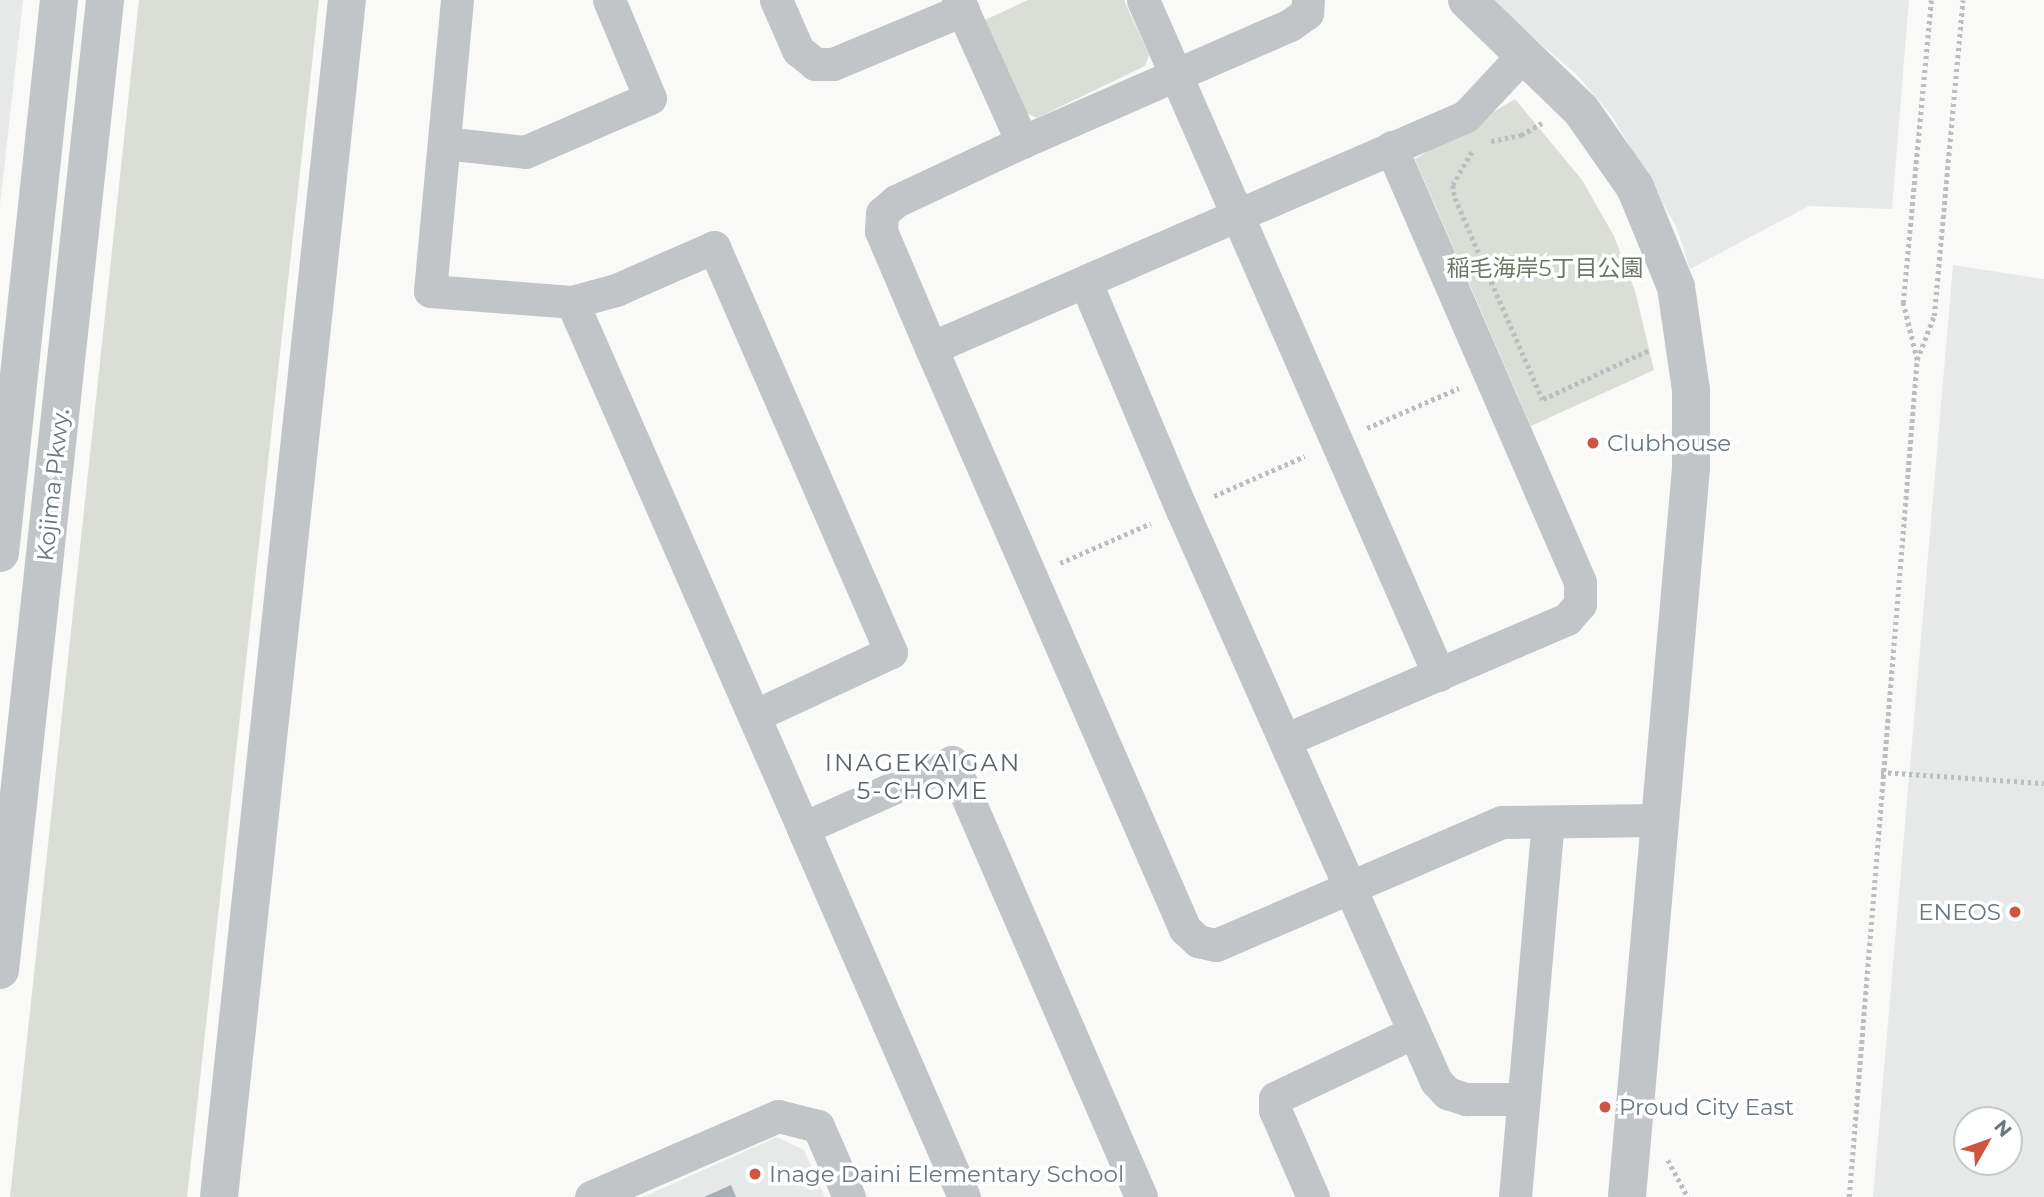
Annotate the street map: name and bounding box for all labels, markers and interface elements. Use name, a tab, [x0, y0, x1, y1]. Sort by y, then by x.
park label: 稲毛海岸5丁目公園	[1446, 254, 1644, 282]
street label: Kojima Pkwy.	[31, 408, 75, 562]
place label: Clubhouse	[1607, 429, 1731, 457]
marker: Clubhouse	[1585, 435, 1601, 451]
district label: INAGEKAIGAN 5-CHOME	[826, 749, 1020, 805]
place label: ENEOS	[1918, 898, 2001, 926]
marker: ENEOS	[2007, 904, 2023, 920]
place label: Proud City East	[1619, 1093, 1794, 1121]
marker: Proud City East	[1597, 1099, 1613, 1115]
north arrow	[1953, 1106, 2023, 1176]
text: N	[1989, 1115, 2017, 1142]
place label: Inage Daini Elementary School	[769, 1160, 1124, 1188]
marker: Inage Daini Elementary School	[747, 1166, 763, 1182]

